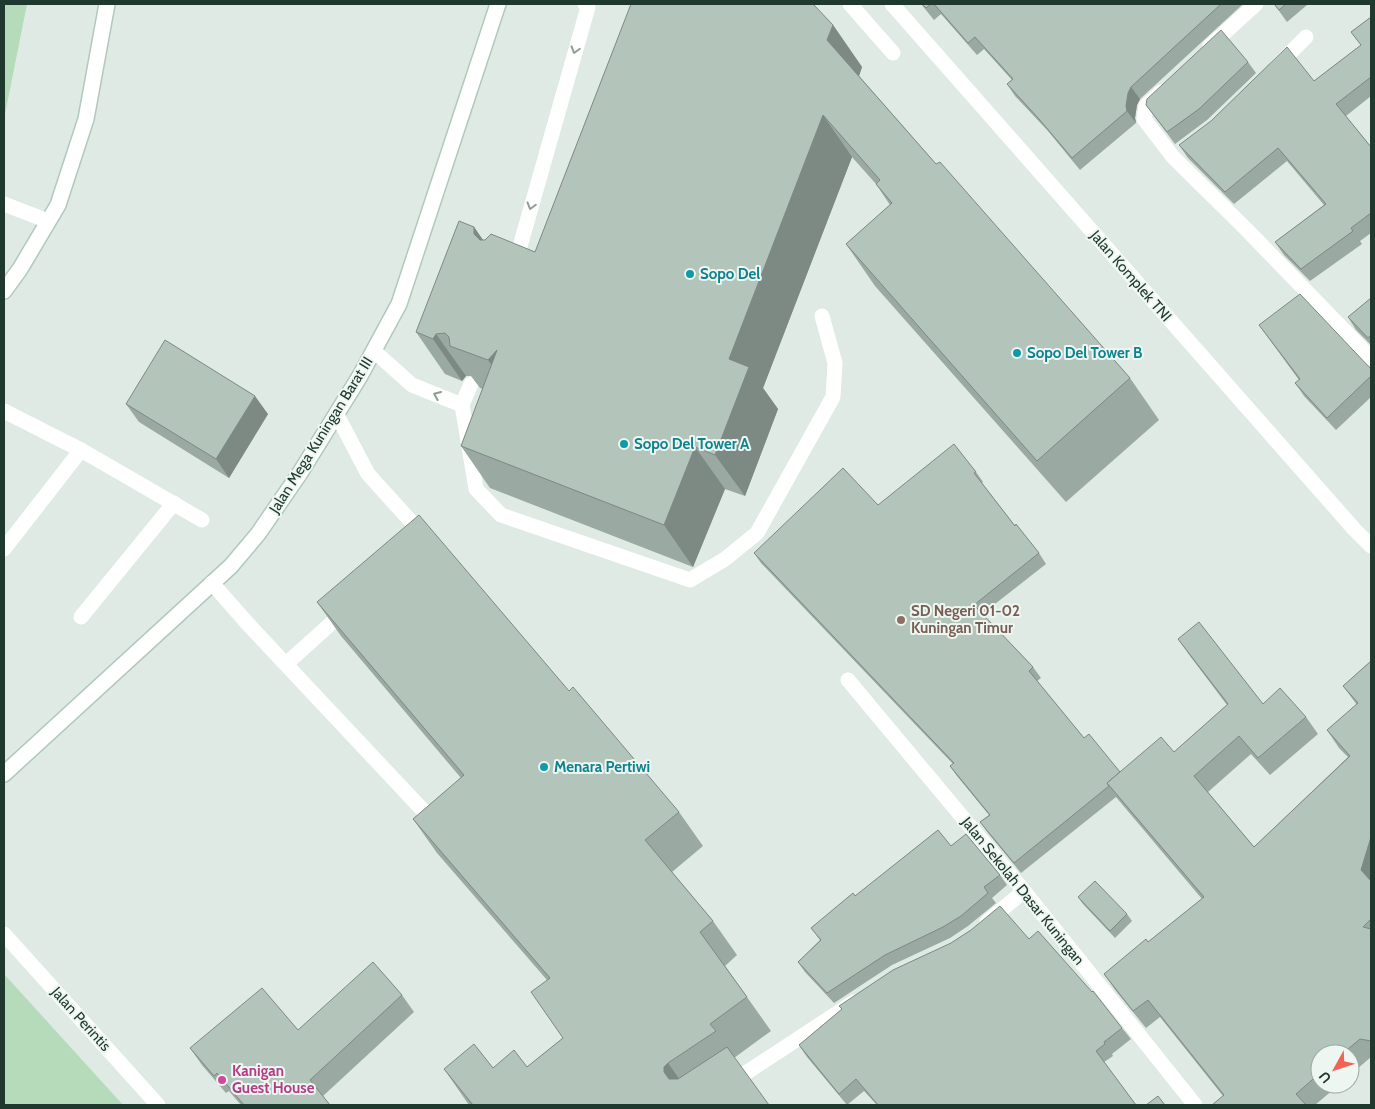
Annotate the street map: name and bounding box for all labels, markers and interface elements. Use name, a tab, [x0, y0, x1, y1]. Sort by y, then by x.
one-way arrow	[571, 45, 581, 54]
one-way arrow	[527, 202, 537, 210]
street label: Jalan Komplek TNI	[1086, 226, 1175, 325]
place label: Sopo Del	[700, 265, 760, 283]
marker: Sopo Del	[684, 268, 696, 280]
place label: Sopo Del Tower B	[1027, 344, 1142, 362]
marker: Sopo Del Tower B	[1011, 347, 1023, 359]
street label: Jalan Mega Kuningan Barat III	[265, 353, 377, 517]
one-way arrow	[433, 391, 442, 402]
place label: Sopo Del Tower A	[634, 435, 750, 453]
marker: Sopo Del Tower A	[618, 438, 630, 450]
place label: SD Negeri 01-02 Kuningan Timur	[911, 602, 1020, 637]
marker: SD Negeri 01-02 Kuningan Timur	[895, 614, 907, 626]
place label: Menara Pertiwi	[554, 758, 650, 776]
marker: Menara Pertiwi	[538, 761, 550, 773]
street label: Jalan Sekolah Dasar Kuningan	[957, 813, 1088, 969]
street label: Jalan Perintis	[47, 982, 114, 1055]
north arrow	[1310, 1044, 1360, 1094]
place label: Kanigan Guest House	[232, 1062, 315, 1097]
text: U	[1315, 1068, 1335, 1087]
marker: Kanigan Guest House	[216, 1074, 228, 1086]

